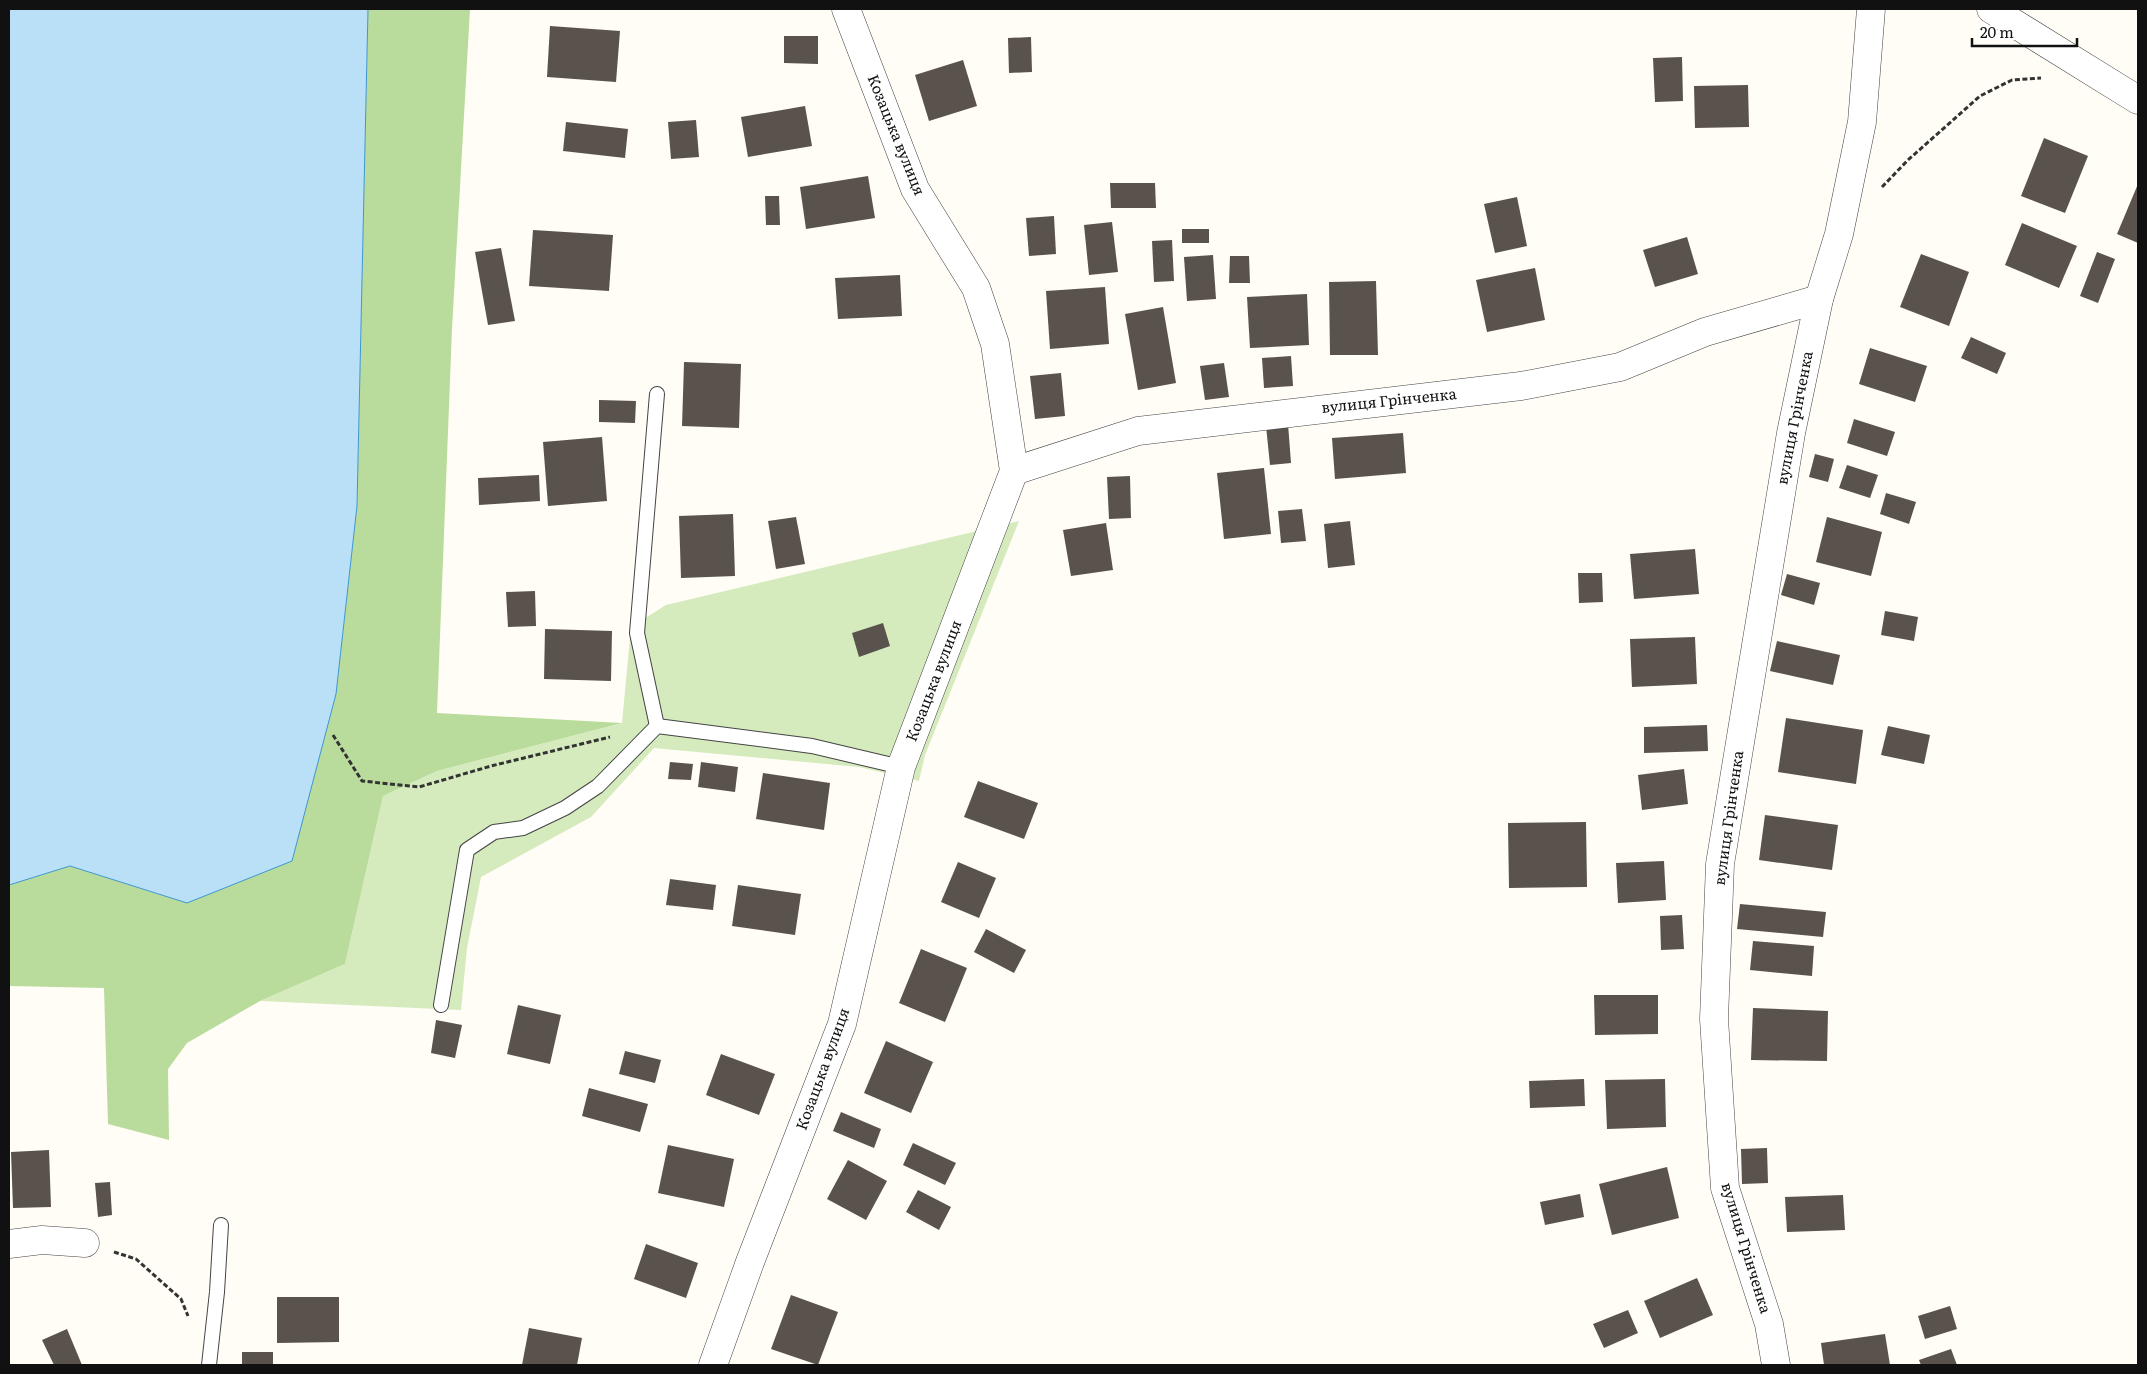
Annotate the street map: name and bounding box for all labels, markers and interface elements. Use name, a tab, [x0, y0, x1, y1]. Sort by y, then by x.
scale bar	[1972, 15, 2077, 47]
text: 20 m	[1980, 20, 2014, 43]
street label: Козацька вулиця	[863, 70, 932, 198]
street label: вулиця Грінченка	[1769, 348, 1818, 487]
street label: вулиця Грінченка	[1320, 381, 1458, 418]
street label: Козацька вулиця	[899, 616, 966, 745]
street label: вулиця Грінченка	[1707, 748, 1748, 887]
street label: Козацька вулиця	[789, 1004, 854, 1133]
street label: вулиця Грінченка	[1717, 1179, 1779, 1317]

